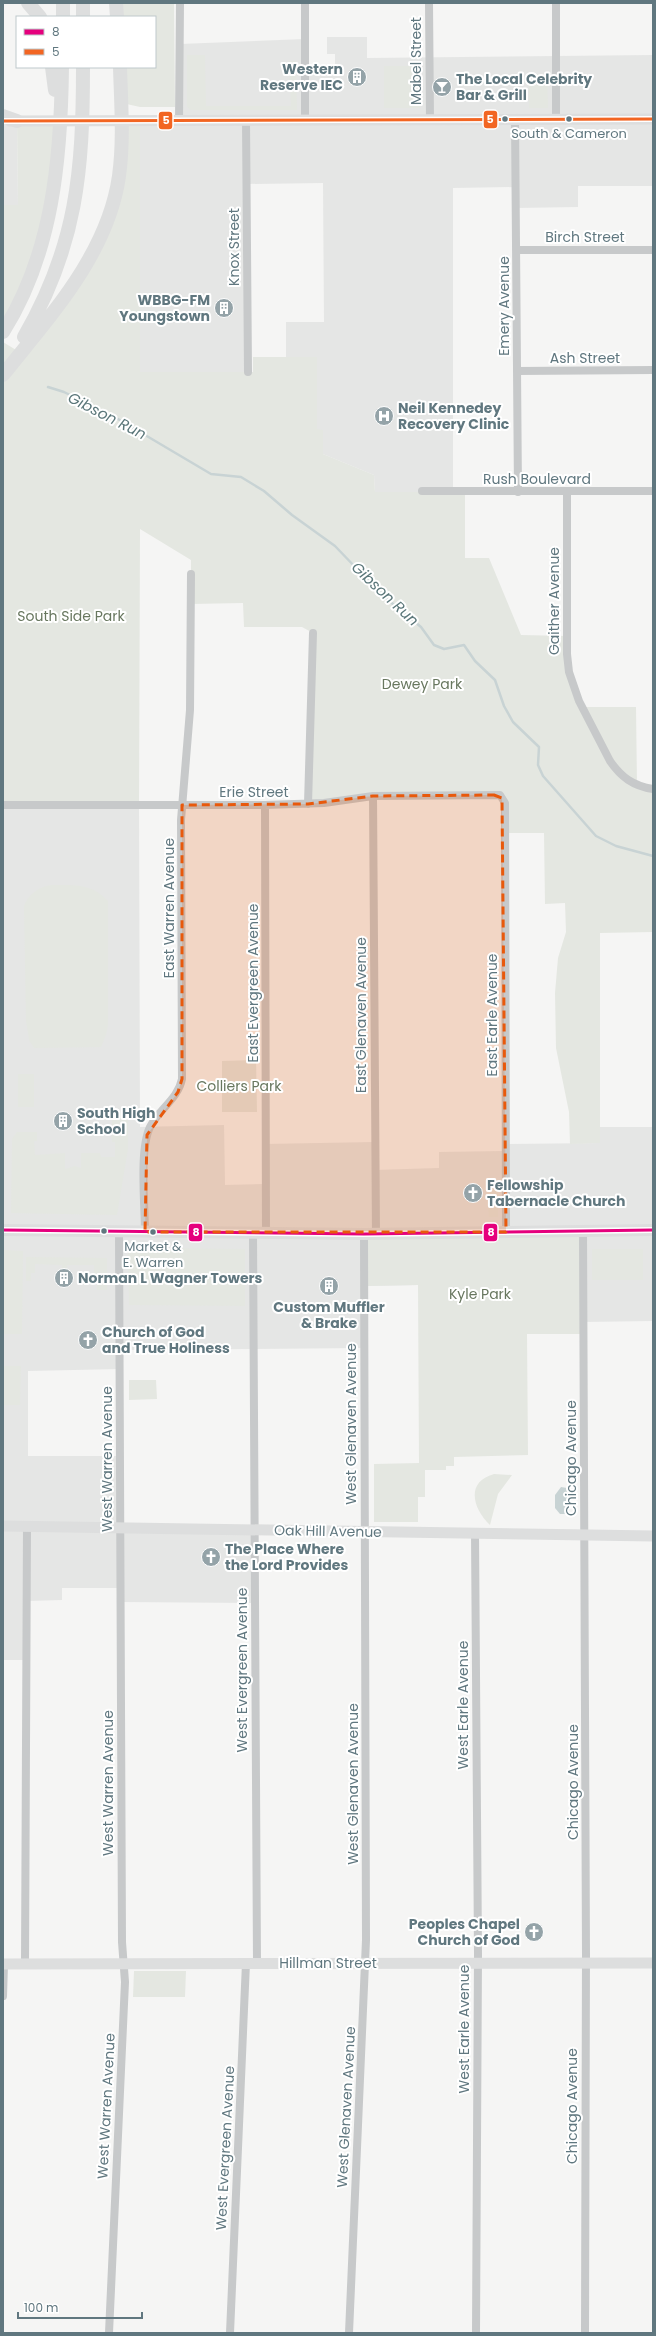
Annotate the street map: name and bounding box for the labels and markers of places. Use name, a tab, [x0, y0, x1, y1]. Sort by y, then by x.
place label: Western Reserve IEC	[260, 59, 343, 95]
building icon: Western Reserve IEC	[346, 66, 368, 88]
place label: The Local Celebrity Bar & Grill	[456, 69, 592, 105]
bar icon: The Local Celebrity Bar & Grill	[431, 76, 453, 98]
unlabelled marker	[500, 114, 510, 124]
marker: South & Cameron	[564, 114, 574, 124]
place label: South & Cameron	[511, 124, 627, 143]
place label: WBBG-FM Youngstown	[119, 290, 210, 326]
building icon: WBBG-FM Youngstown	[213, 297, 235, 319]
place label: Neil Kennedey Recovery Clinic	[398, 398, 510, 434]
hospital icon: Neil Kennedey Recovery Clinic	[373, 405, 395, 427]
place label: South High School	[77, 1103, 155, 1139]
building icon: South High School	[52, 1110, 74, 1132]
place label: Fellowship Tabernacle Church	[487, 1175, 625, 1211]
church icon: Fellowship Tabernacle Church	[462, 1182, 484, 1204]
unlabelled marker	[99, 1226, 109, 1236]
marker: Market & E. Warren	[148, 1227, 158, 1237]
place label: Market & E. Warren	[123, 1237, 183, 1272]
building icon: Norman L Wagner Towers	[53, 1267, 75, 1289]
place label: Norman L Wagner Towers	[78, 1268, 263, 1288]
building icon: Custom Muffler & Brake	[318, 1275, 340, 1297]
place label: Custom Muffler & Brake	[273, 1297, 385, 1333]
place label: Church of God and True Holiness	[102, 1322, 230, 1358]
church icon: Church of God and True Holiness	[77, 1329, 99, 1351]
place label: The Place Where the Lord Provides	[225, 1539, 348, 1575]
church icon: The Place Where the Lord Provides	[200, 1546, 222, 1568]
place label: Peoples Chapel Church of God	[409, 1914, 520, 1950]
church icon: Peoples Chapel Church of God	[523, 1921, 545, 1943]

